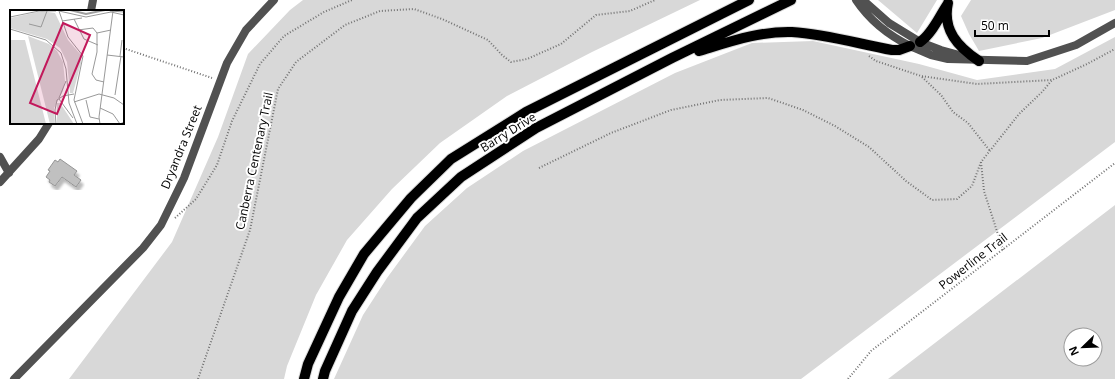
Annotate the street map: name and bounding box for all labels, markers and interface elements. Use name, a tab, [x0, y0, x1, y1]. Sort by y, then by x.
inset map	[10, 10, 124, 124]
scale bar	[975, 12, 1049, 38]
text: 50 m	[981, 17, 1009, 34]
street label: Canberra Centenary Trail	[231, 91, 277, 231]
street label: Dryandra Street	[156, 102, 206, 192]
street label: Barry Drive	[477, 108, 539, 156]
street label: Powerline Trail	[935, 229, 1011, 293]
north arrow	[1063, 327, 1103, 367]
text: N	[1065, 344, 1082, 358]

